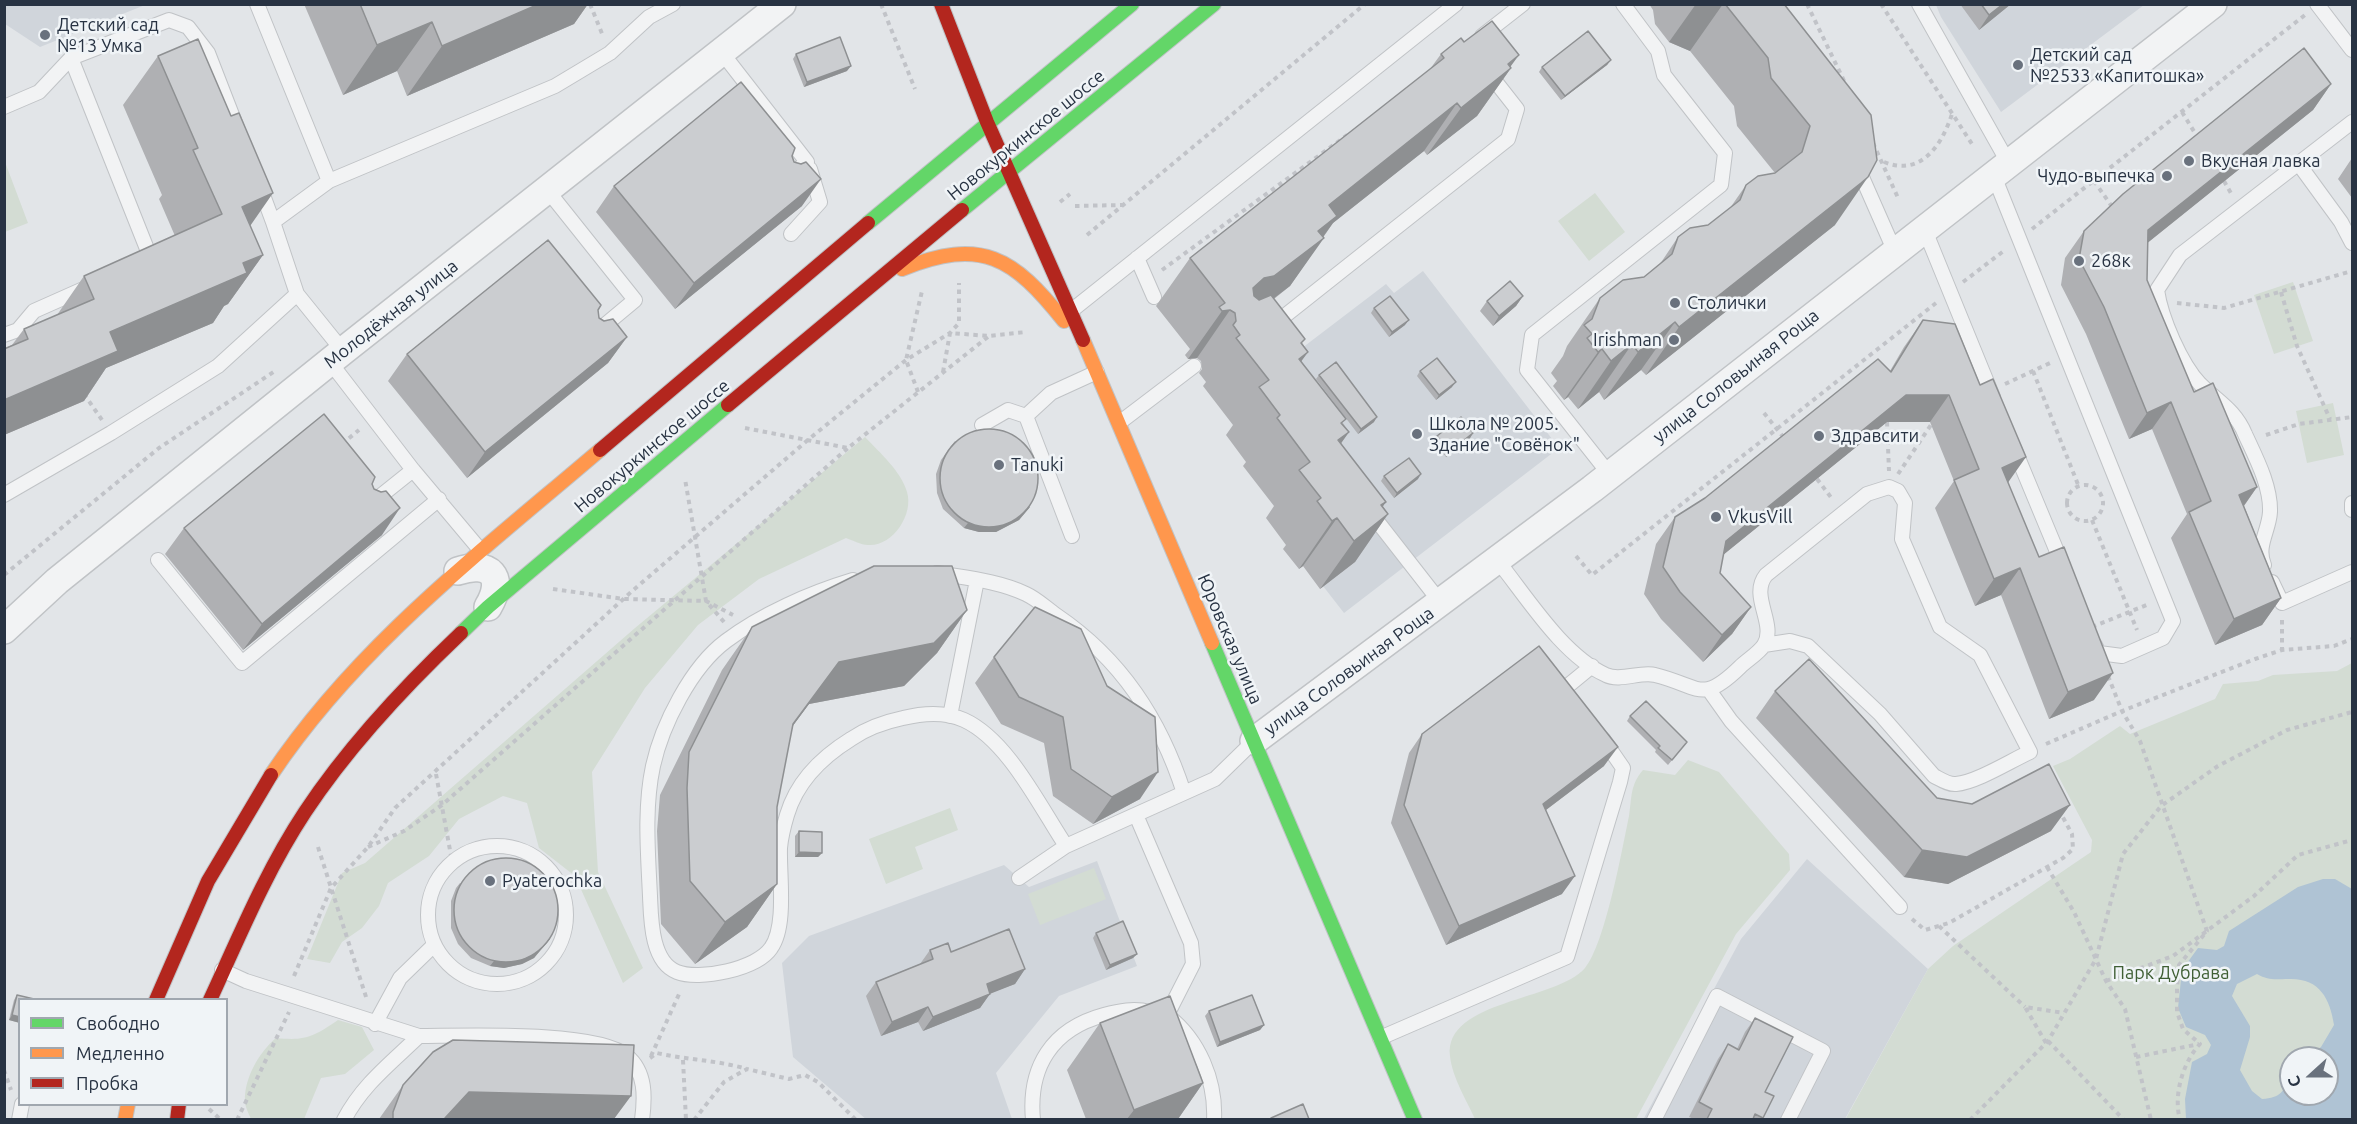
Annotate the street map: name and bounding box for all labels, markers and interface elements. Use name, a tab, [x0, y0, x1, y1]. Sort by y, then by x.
place label: Детский сад №13 Умка	[57, 14, 159, 57]
marker: Детский сад №13 Умка	[38, 28, 52, 42]
place label: Детский сад №2533 «Капитошка»	[2030, 44, 2204, 86]
marker: Детский сад №2533 «Капитошка»	[2011, 58, 2025, 72]
street label: Новокуркинское шоссе	[943, 65, 1109, 205]
place label: Вкусная лавка	[2201, 150, 2321, 172]
marker: Вкусная лавка	[2182, 154, 2196, 168]
place label: Чудо-выпечка	[2037, 165, 2155, 187]
marker: Чудо-выпечка	[2160, 169, 2174, 183]
place label: 268к	[2091, 250, 2131, 272]
marker: 268к	[2072, 254, 2086, 268]
street label: Молодёжная улица	[320, 255, 462, 373]
place label: Столички	[1687, 292, 1767, 314]
marker: Столички	[1668, 296, 1682, 310]
street label: улица Соловьиная Роща	[1649, 305, 1823, 447]
place label: Irishman	[1593, 329, 1662, 351]
marker: Irishman	[1667, 333, 1681, 347]
street label: Новокуркинское шоссе	[570, 375, 734, 517]
place label: Школа № 2005. Здание "Совёнок"	[1429, 413, 1580, 456]
place label: Здравсити	[1831, 425, 1919, 447]
marker: Школа № 2005. Здание "Совёнок"	[1410, 427, 1424, 441]
marker: Здравсити	[1812, 429, 1826, 443]
place label: Tanuki	[1011, 454, 1064, 476]
marker: Tanuki	[992, 458, 1006, 472]
place label: VkusVill	[1728, 506, 1792, 528]
marker: VkusVill	[1709, 510, 1723, 524]
street label: Юровская улица	[1193, 571, 1267, 707]
street label: улица Соловьиная Роща	[1260, 602, 1438, 740]
place label: Pyaterochka	[502, 870, 602, 892]
marker: Pyaterochka	[483, 874, 497, 888]
park label: Парк Дубрава	[2113, 962, 2229, 984]
legend	[18, 998, 228, 1106]
text: Свободно	[76, 1013, 160, 1033]
text: Медленно	[76, 1043, 165, 1063]
north arrow	[2279, 1046, 2339, 1106]
text: Пробка	[76, 1073, 139, 1093]
text: С	[2284, 1074, 2304, 1090]

